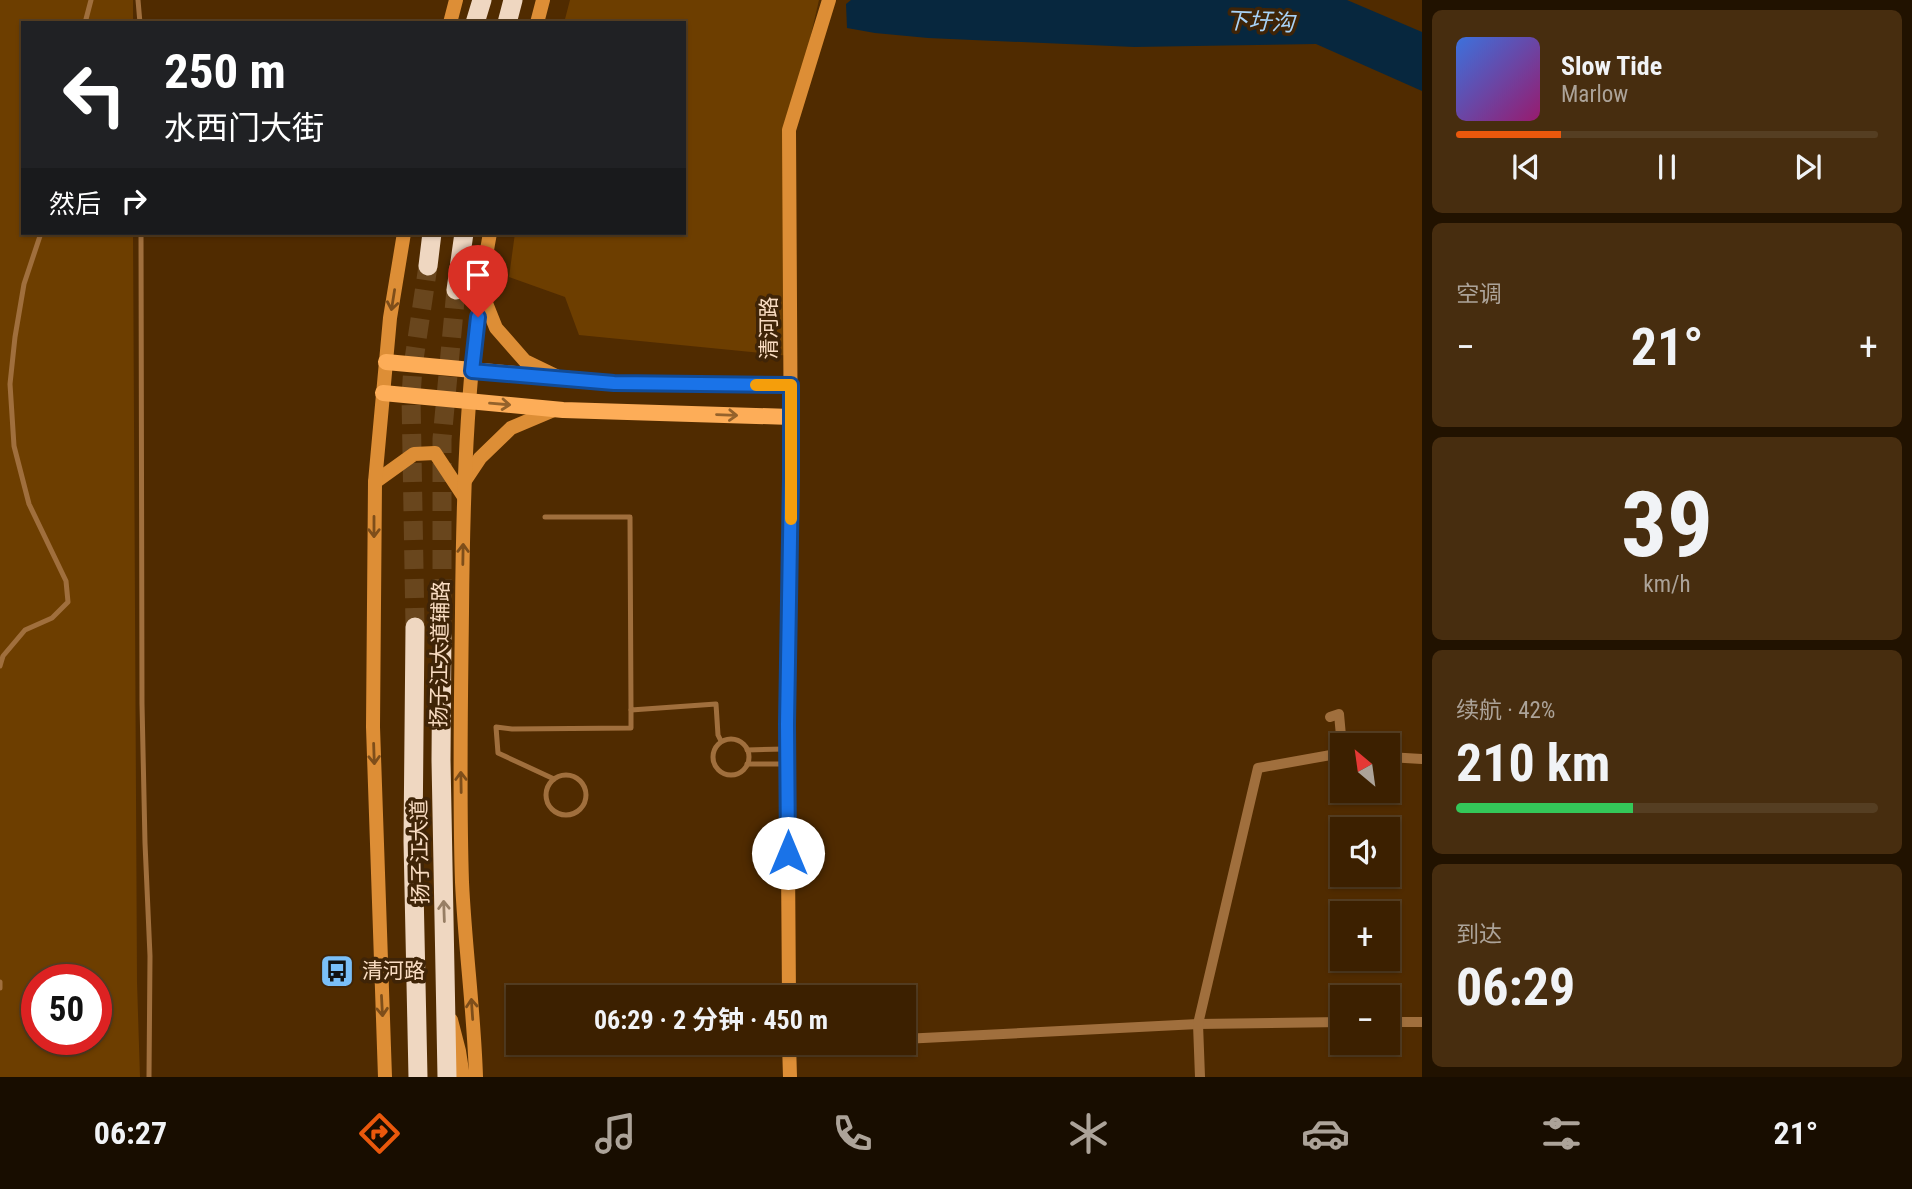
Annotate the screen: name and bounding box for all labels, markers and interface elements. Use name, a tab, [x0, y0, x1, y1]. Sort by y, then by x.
water label: 下圩沟	[1225, 7, 1298, 37]
text: 250 m	[164, 43, 286, 100]
icon: left	[49, 49, 140, 140]
text: Slow Tide	[1561, 51, 1662, 81]
text: Marlow	[1561, 81, 1628, 108]
text: 水西门大街	[164, 109, 324, 147]
icon: previous	[1507, 148, 1545, 186]
icon: pause	[1648, 148, 1686, 186]
icon: next	[1789, 148, 1827, 186]
icon: right	[115, 182, 153, 220]
text: 然后	[49, 189, 101, 219]
pin	[448, 245, 508, 317]
icon: arrive	[459, 256, 497, 294]
text: 空调	[1456, 281, 1502, 308]
one-way arrow	[386, 288, 399, 311]
street label: 清河路	[757, 297, 781, 360]
text: 21°	[1631, 317, 1703, 378]
text: −	[1456, 325, 1475, 369]
text: +	[1859, 325, 1878, 369]
one-way arrow	[488, 398, 511, 411]
one-way arrow	[715, 408, 738, 421]
text: 39	[1621, 472, 1713, 578]
one-way arrow	[367, 515, 381, 538]
one-way arrow	[456, 543, 469, 566]
text: km/h	[1643, 571, 1691, 598]
street label: 扬子江大道辅路	[427, 580, 453, 728]
text: 续航 · 42%	[1456, 697, 1555, 724]
north arrow	[1330, 733, 1400, 803]
map controls	[1330, 733, 1400, 1055]
text: 210 km	[1456, 733, 1610, 794]
one-way arrow	[367, 742, 380, 765]
one-way arrow	[454, 771, 468, 794]
street label: 扬子江大道	[407, 799, 433, 905]
position arrow	[751, 816, 825, 890]
button: sound	[1330, 817, 1400, 887]
one-way arrow	[437, 900, 451, 923]
button: +	[1330, 901, 1400, 971]
text: 到达	[1456, 921, 1502, 948]
bus stop icon: 清河路	[318, 952, 356, 990]
text: 06:29	[1456, 957, 1575, 1018]
place label: 清河路	[362, 959, 425, 983]
speed limit sign: 50	[21, 964, 112, 1055]
button: −	[1330, 985, 1400, 1055]
one-way arrow	[376, 994, 389, 1017]
one-way arrow	[465, 998, 478, 1021]
text: 06:29 · 2 分钟 · 450 m	[594, 1005, 828, 1035]
icon: directions	[355, 1109, 404, 1158]
icon: music	[591, 1109, 640, 1158]
icon: phone	[828, 1109, 877, 1158]
icon: climate	[1064, 1109, 1113, 1158]
icon: car	[1301, 1109, 1350, 1158]
icon: filters	[1537, 1109, 1586, 1158]
text: 06:27	[94, 1114, 167, 1152]
text: 21°	[1773, 1114, 1818, 1152]

